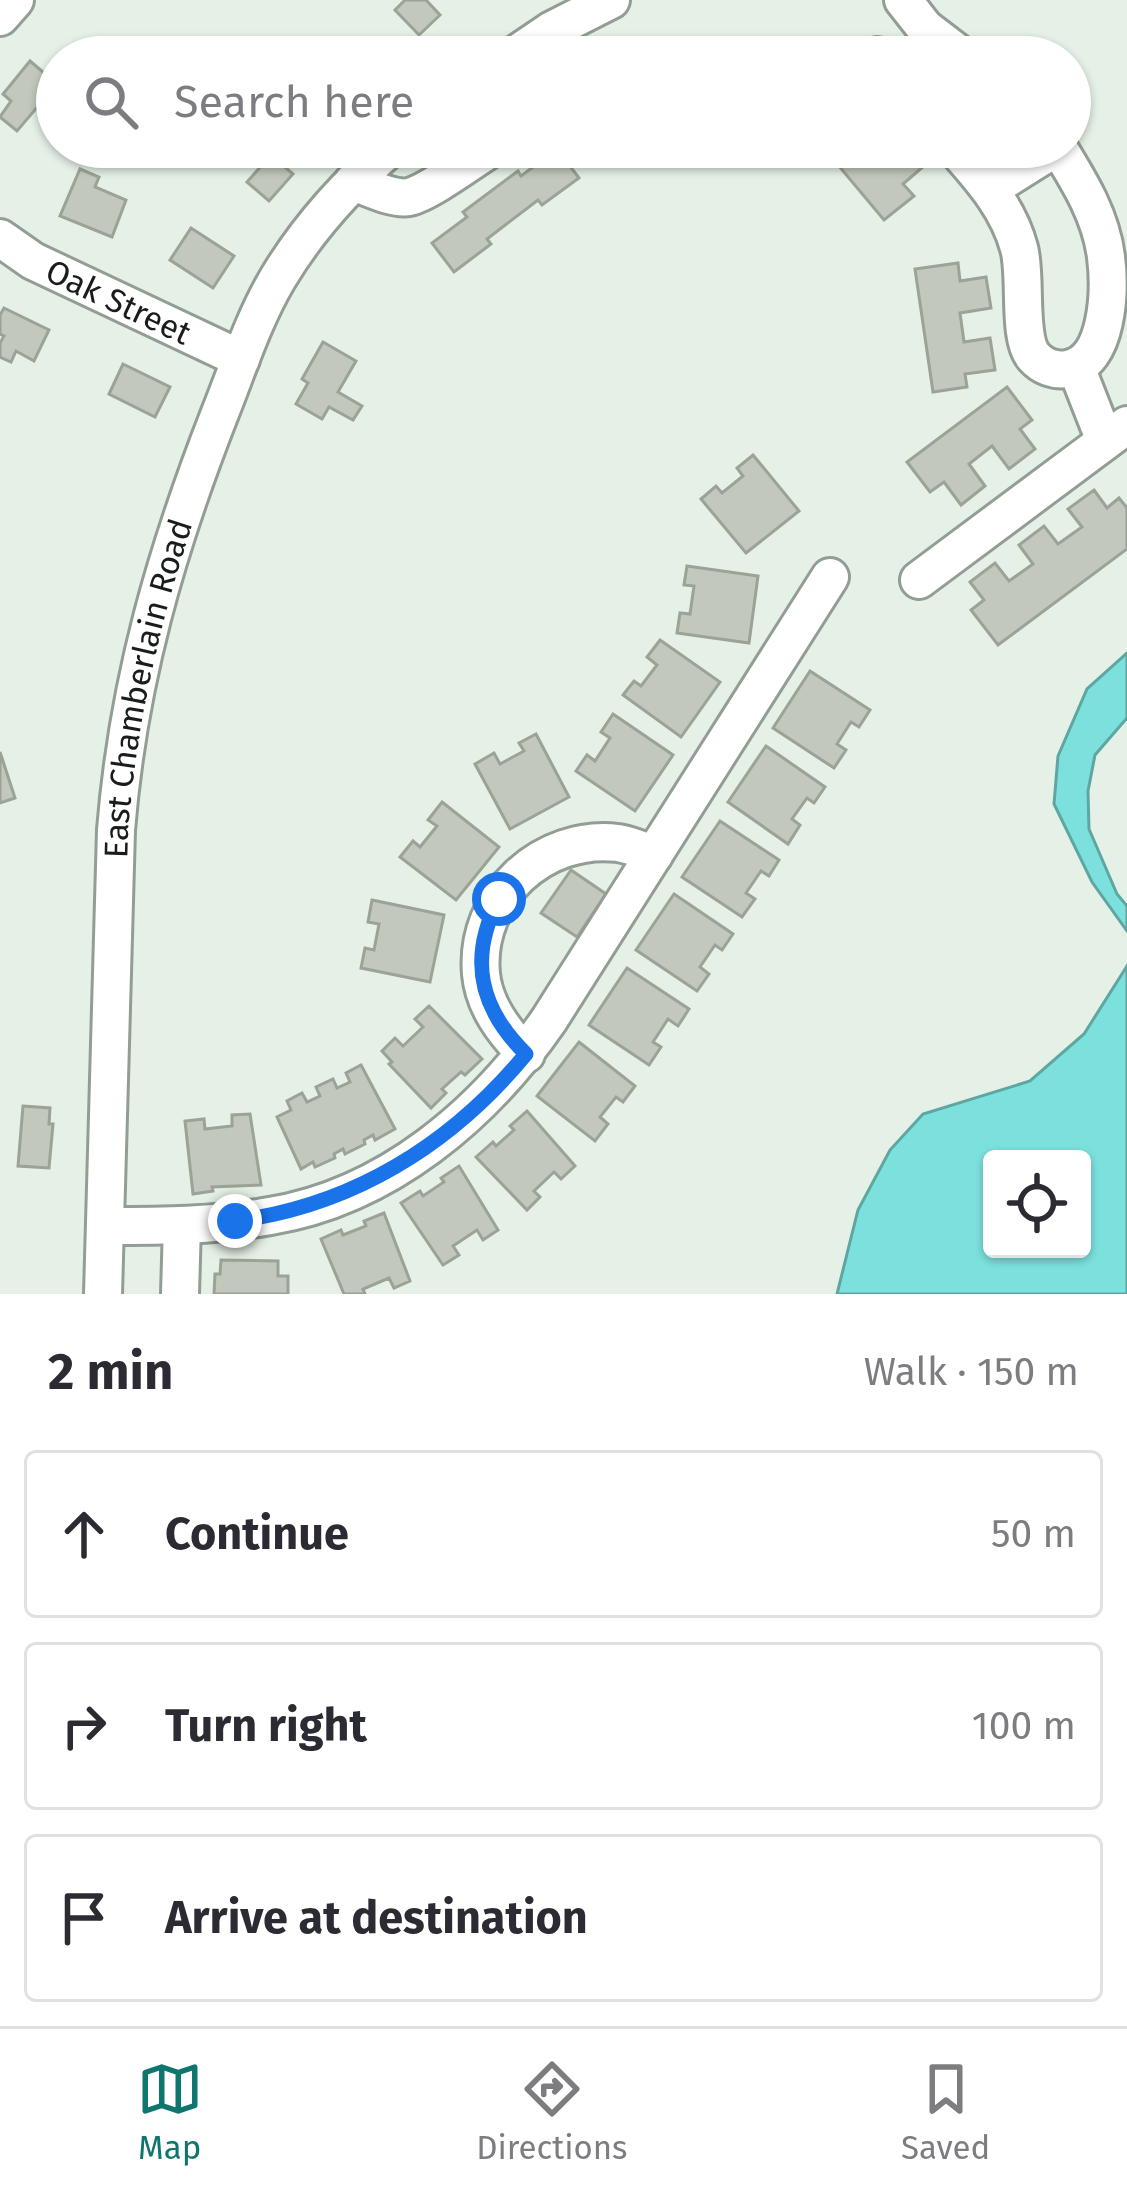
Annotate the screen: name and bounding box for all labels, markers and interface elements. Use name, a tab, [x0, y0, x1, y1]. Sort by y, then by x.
search box	[36, 36, 1091, 168]
icon: search	[78, 69, 144, 135]
text: Search here	[174, 75, 414, 129]
street label: Oak Street	[39, 251, 197, 354]
street label: East Chamberlain Road	[96, 514, 201, 859]
route start	[472, 872, 526, 926]
map controls	[983, 1150, 1091, 1258]
button: locate	[983, 1150, 1091, 1258]
route end	[208, 1194, 262, 1248]
text: 2 min	[48, 1341, 173, 1403]
text: Walk · 150 m	[864, 1349, 1079, 1395]
icon: ahead	[51, 1501, 117, 1567]
text: Continue	[165, 1507, 349, 1561]
text: 50 m	[991, 1511, 1076, 1557]
icon: right	[51, 1693, 117, 1759]
text: Turn right	[165, 1699, 367, 1753]
text: 100 m	[972, 1703, 1076, 1749]
icon: arrive	[51, 1885, 117, 1951]
text: Arrive at destination	[165, 1891, 588, 1945]
tab: Map	[137, 2056, 203, 2168]
tab: Directions	[476, 2056, 628, 2168]
tab: Saved	[901, 2056, 990, 2168]

